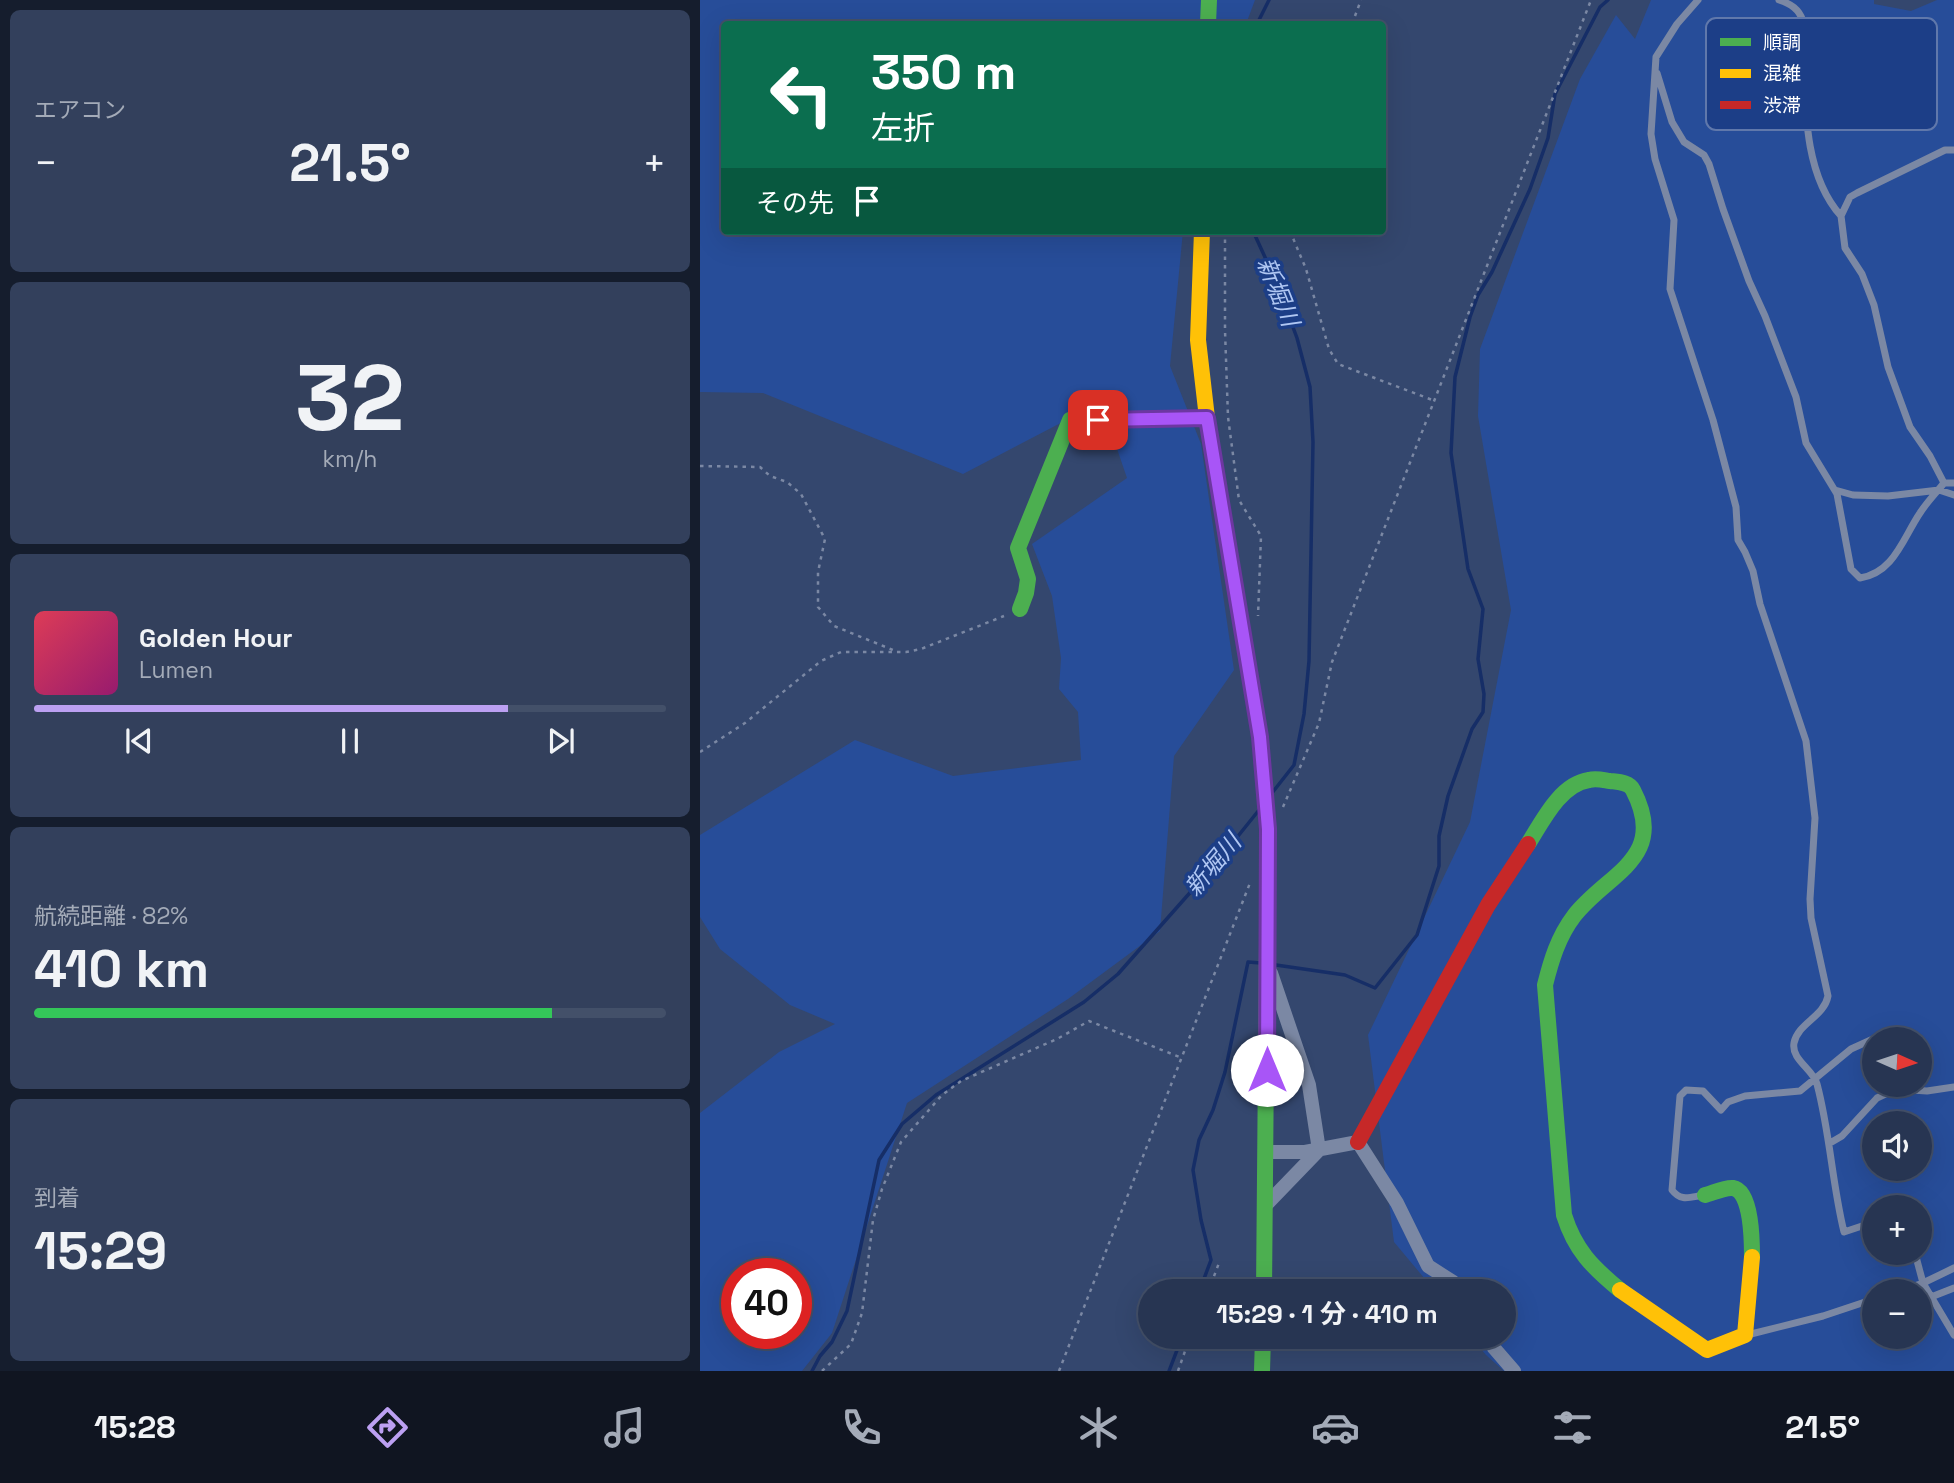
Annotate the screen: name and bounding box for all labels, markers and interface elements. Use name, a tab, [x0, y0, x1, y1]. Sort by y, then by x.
legend	[1706, 18, 1937, 130]
text: 順調	[1763, 30, 1801, 55]
text: 350 m	[871, 41, 1016, 103]
icon: left	[756, 49, 847, 140]
text: 混雑	[1763, 61, 1801, 86]
text: 渋滞	[1763, 93, 1801, 118]
text: エアコン	[34, 95, 126, 125]
text: 左折	[871, 108, 935, 148]
text: 21.5°	[289, 130, 411, 196]
text: −	[34, 139, 58, 187]
text: +	[642, 139, 666, 187]
icon: arrive	[848, 182, 886, 220]
text: その先	[756, 186, 834, 220]
water label: 新堀川	[1251, 253, 1307, 334]
text: 32	[295, 340, 405, 457]
pin	[1068, 390, 1128, 450]
icon: arrive	[1079, 401, 1117, 439]
text: km/h	[323, 444, 377, 474]
text: Golden Hour	[139, 621, 293, 655]
text: Lumen	[139, 655, 213, 685]
icon: previous	[120, 722, 158, 760]
icon: pause	[331, 722, 369, 760]
icon: next	[542, 722, 580, 760]
water label: 新堀川	[1178, 825, 1250, 902]
text: 航続距離 · 82%	[34, 901, 188, 931]
text: 410 km	[34, 936, 209, 1002]
north arrow	[1862, 1027, 1932, 1097]
map controls	[1862, 1027, 1932, 1349]
position arrow	[1230, 1033, 1304, 1107]
button: sound	[1862, 1111, 1932, 1181]
text: 到着	[34, 1183, 80, 1213]
button: +	[1862, 1195, 1932, 1265]
text: 15:29	[34, 1218, 167, 1284]
speed limit sign: 40	[721, 1258, 812, 1349]
button: −	[1862, 1279, 1932, 1349]
text: 15:29 · 1 分 · 410 m	[1216, 1297, 1438, 1331]
icon: directions	[363, 1403, 412, 1452]
icon: music	[600, 1403, 649, 1452]
icon: phone	[837, 1403, 886, 1452]
icon: climate	[1074, 1403, 1123, 1452]
icon: car	[1311, 1403, 1360, 1452]
icon: filters	[1548, 1403, 1597, 1452]
text: 15:28	[94, 1407, 175, 1447]
text: 21.5°	[1785, 1407, 1860, 1447]

